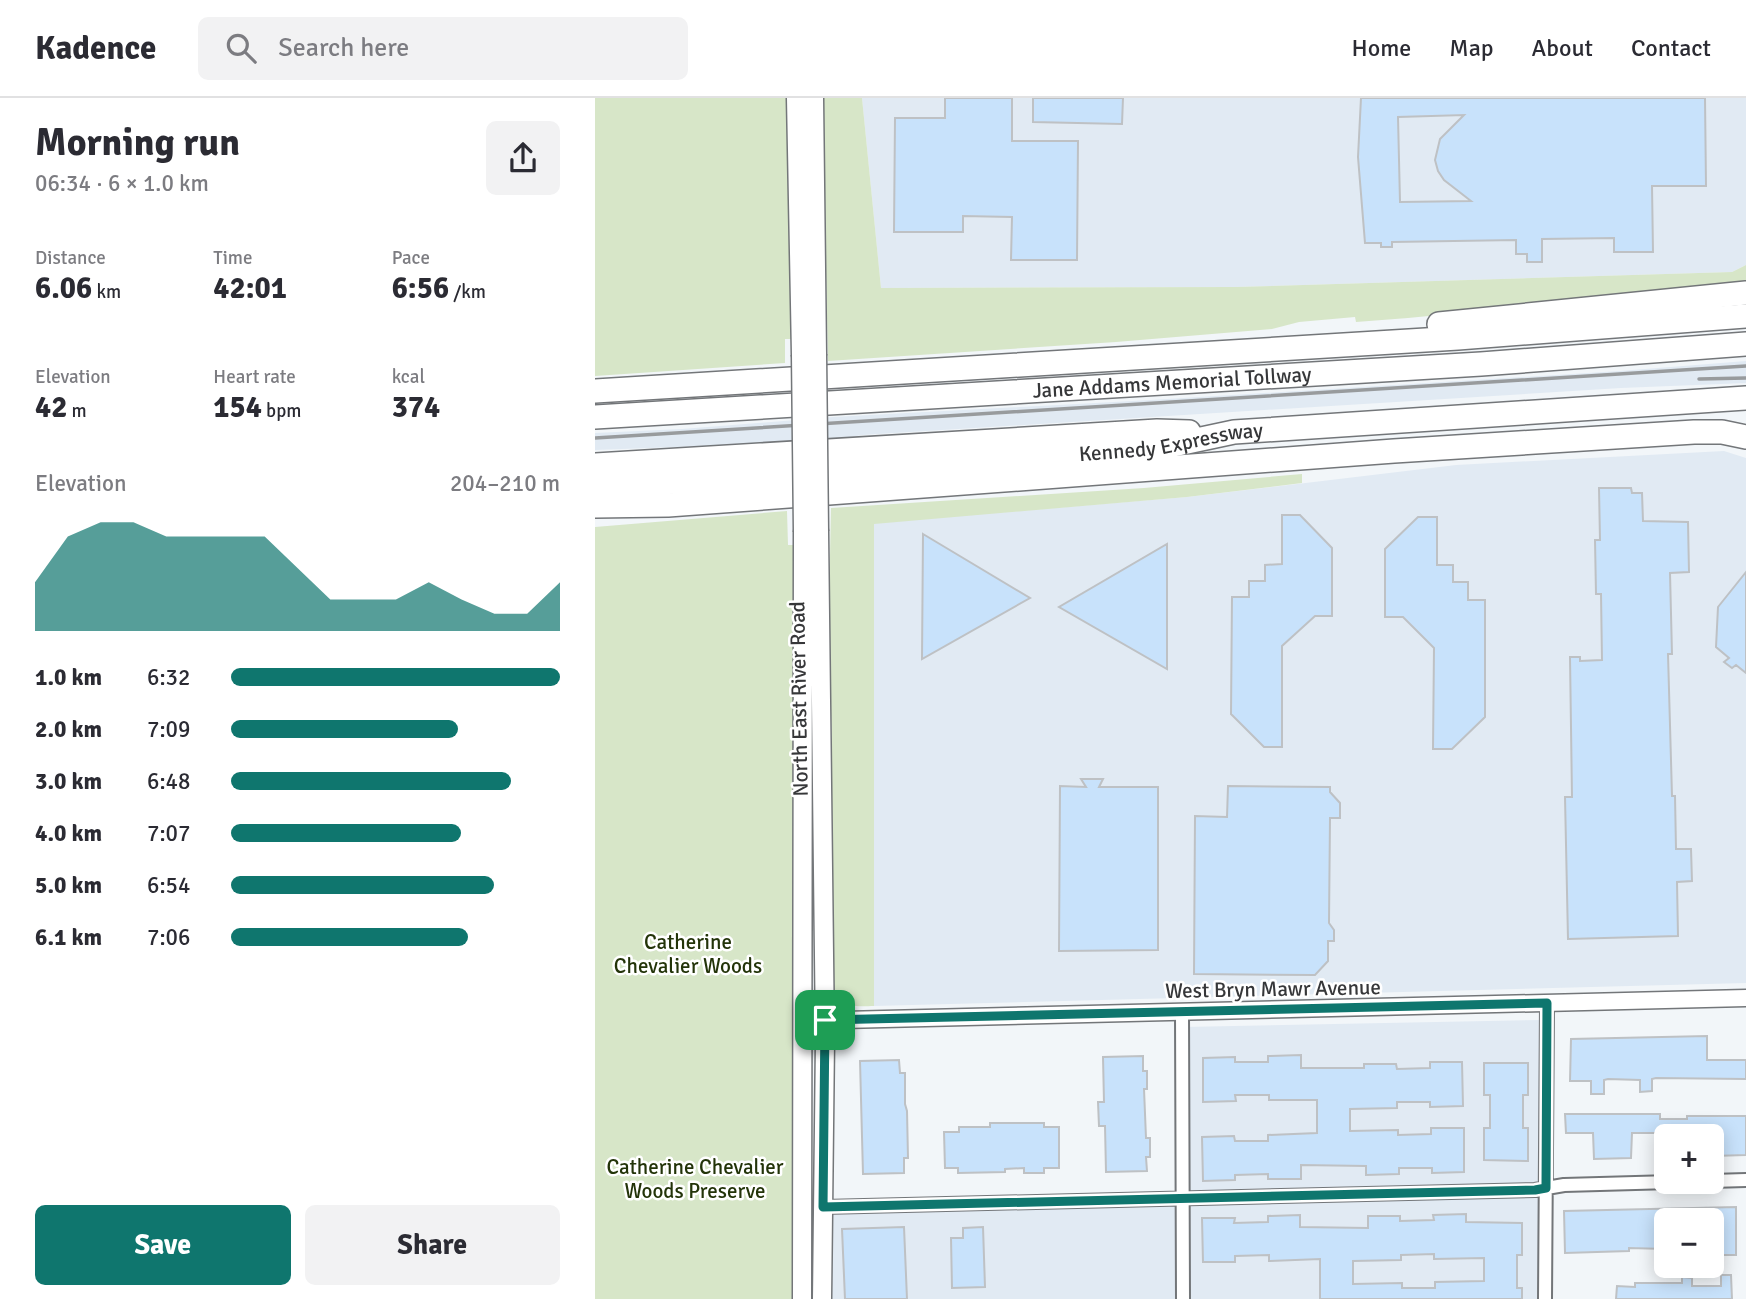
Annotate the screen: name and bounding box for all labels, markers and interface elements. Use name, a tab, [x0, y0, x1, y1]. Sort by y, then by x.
search box	[198, 17, 688, 80]
text: Kadence	[35, 28, 156, 69]
icon: search	[222, 29, 260, 67]
text: Search here	[278, 32, 409, 64]
text: Home	[1351, 33, 1411, 63]
text: Map	[1449, 33, 1494, 63]
text: About	[1532, 33, 1593, 63]
text: Contact	[1631, 33, 1711, 63]
text: Morning run	[35, 119, 240, 166]
button: share	[486, 121, 560, 195]
text: 06:34 · 6 × 1.0 km	[35, 169, 209, 198]
text: Distance	[35, 246, 106, 270]
text: Time	[213, 246, 252, 270]
text: Pace	[392, 246, 430, 270]
text: 6.06	[35, 270, 92, 307]
text: 42:01	[213, 270, 287, 307]
text: 6:56	[392, 270, 449, 307]
text: km	[92, 280, 121, 304]
text: /km	[449, 280, 486, 304]
street label: Jane Addams Memorial Tollway	[1032, 361, 1312, 404]
text: Elevation	[35, 365, 111, 389]
text: Heart rate	[213, 365, 296, 389]
text: kcal	[392, 365, 425, 389]
text: 42	[35, 389, 67, 426]
text: 154	[213, 389, 262, 426]
text: 374	[392, 389, 440, 426]
text: m	[67, 399, 87, 423]
text: bpm	[262, 399, 301, 423]
street label: Kennedy Expressway	[1078, 417, 1264, 467]
text: Elevation	[35, 469, 127, 498]
text: 204–210 m	[450, 469, 560, 498]
street label: North East River Road	[784, 601, 814, 797]
text: 1.0 km	[35, 663, 102, 692]
text: 6:32	[147, 663, 190, 692]
text: 2.0 km	[35, 715, 102, 744]
text: 7:09	[147, 715, 190, 744]
text: 3.0 km	[35, 767, 102, 796]
text: 6:48	[147, 767, 190, 796]
text: 4.0 km	[35, 819, 102, 848]
text: 7:07	[147, 819, 190, 848]
text: 5.0 km	[35, 871, 102, 900]
text: 6:54	[147, 871, 190, 900]
text: 6.1 km	[35, 923, 102, 952]
text: 7:06	[147, 923, 190, 952]
park label: Catherine Chevalier Woods	[614, 929, 762, 979]
street label: West Bryn Mawr Avenue	[1165, 974, 1381, 1004]
pin	[795, 990, 855, 1050]
icon: arrive	[806, 1001, 844, 1039]
map controls	[1654, 1124, 1724, 1278]
button: +	[1654, 1124, 1724, 1194]
park label: Catherine Chevalier Woods Preserve	[606, 1154, 784, 1204]
button: Save	[35, 1205, 291, 1285]
button: Share	[305, 1205, 560, 1285]
button: −	[1654, 1208, 1724, 1278]

